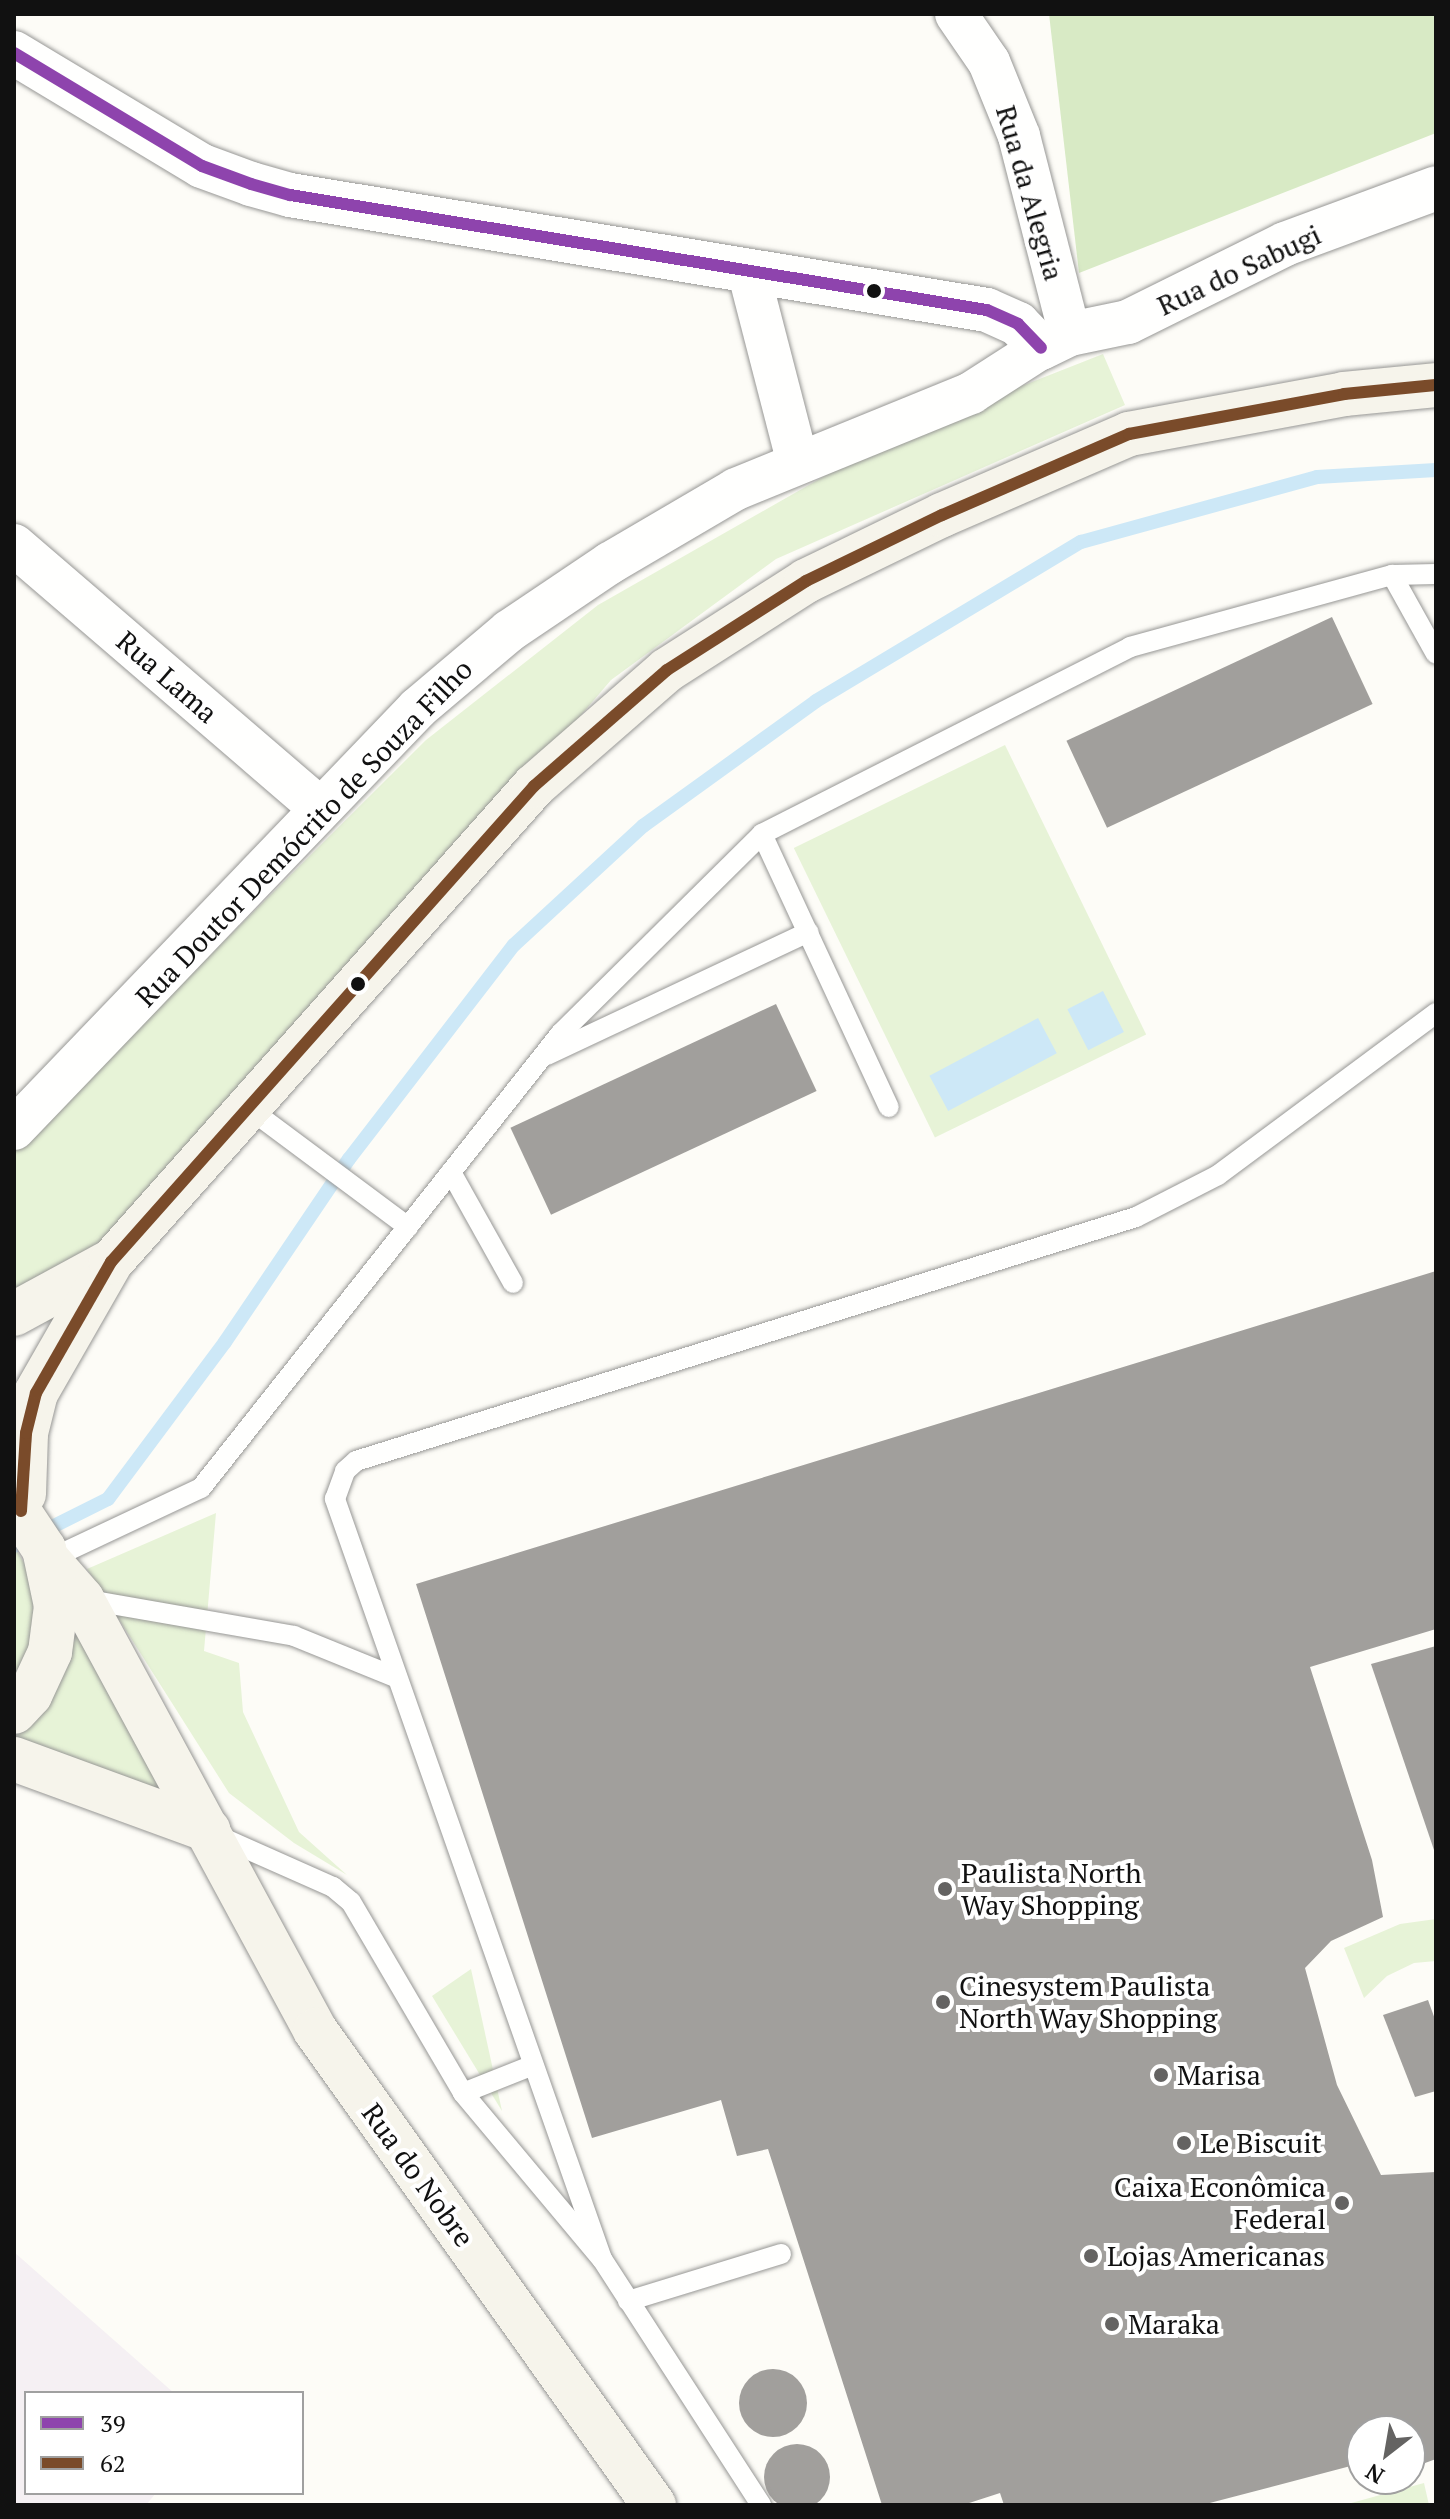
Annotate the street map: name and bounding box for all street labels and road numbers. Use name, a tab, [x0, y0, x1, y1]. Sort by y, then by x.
street label: Rua da Alegria	[989, 101, 1071, 285]
street label: Rua do Sabugi	[1152, 218, 1326, 322]
street label: Rua Lama	[110, 624, 224, 730]
street label: Rua Doutor Demócrito de Souza Filho	[129, 652, 479, 1014]
street label: Rua do Nobre	[355, 2097, 481, 2253]

